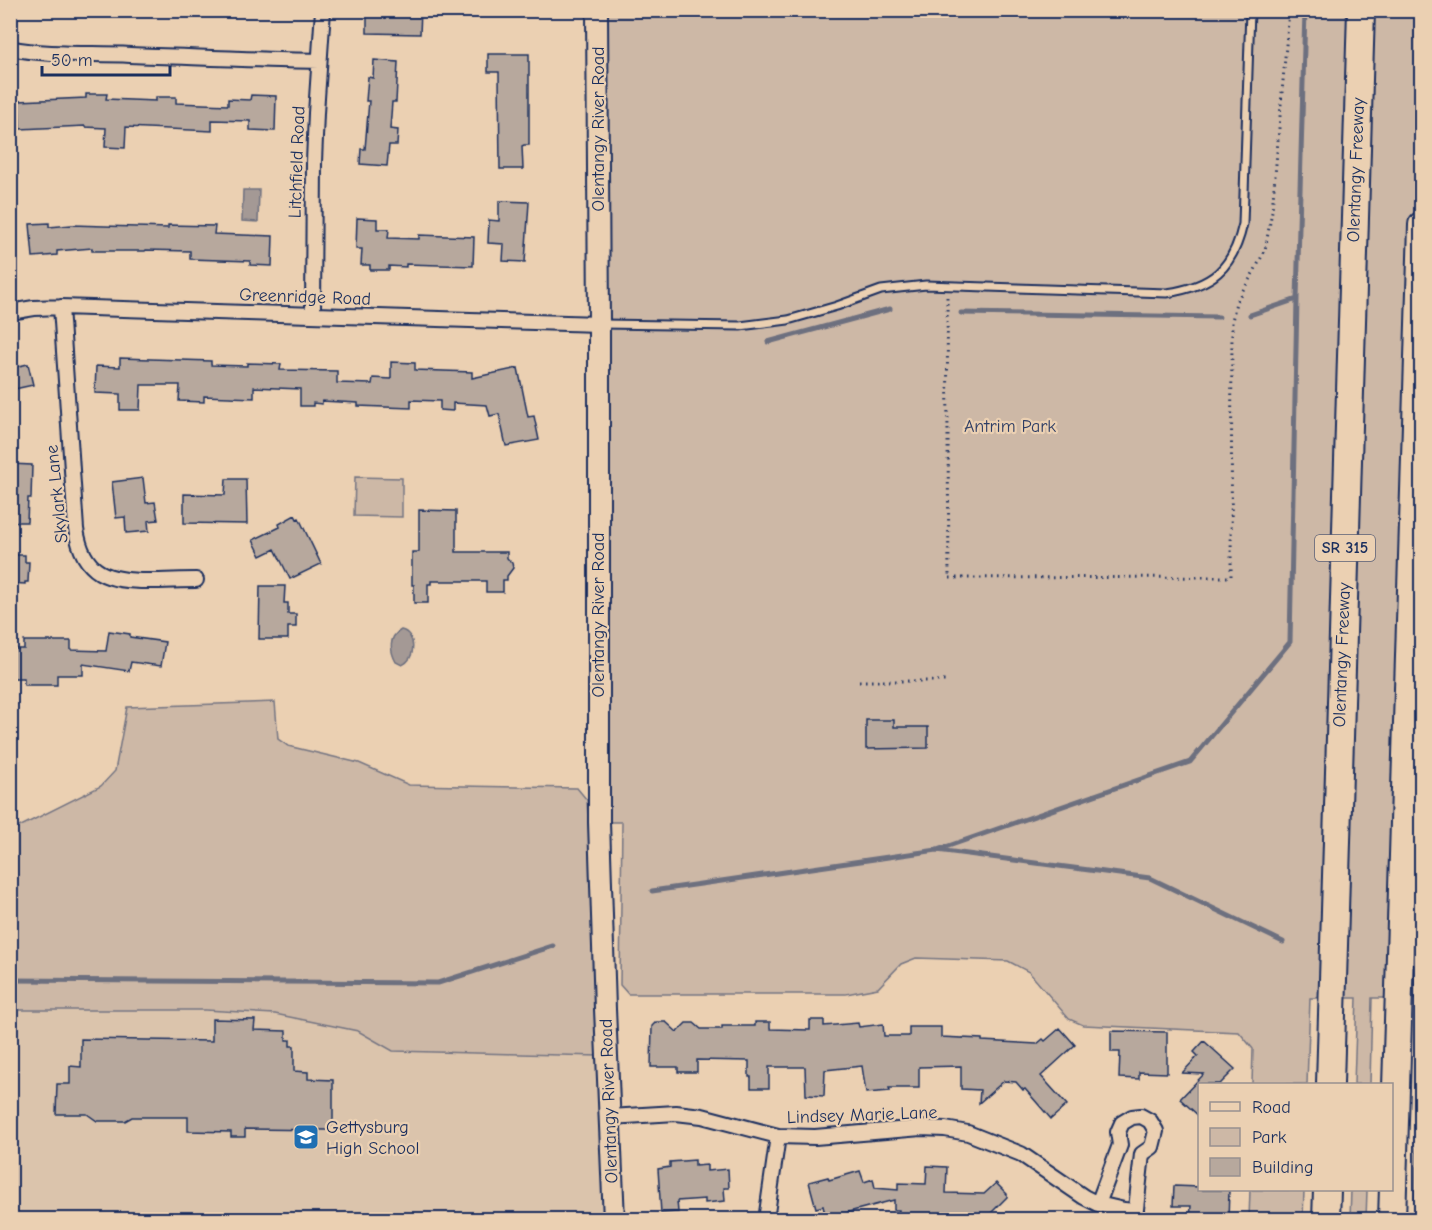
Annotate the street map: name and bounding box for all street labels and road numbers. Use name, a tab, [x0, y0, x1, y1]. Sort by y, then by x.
street label: Olentangy River Road	[588, 47, 609, 211]
street label: Olentangy Freeway	[1343, 96, 1369, 243]
street label: Litchfield Road	[285, 105, 309, 219]
street label: Greenridge Road	[239, 284, 371, 310]
street label: Skylark Lane	[41, 444, 73, 544]
street label: Olentangy River Road	[588, 533, 609, 697]
road number: SR 315	[1315, 535, 1375, 561]
street label: Olentangy Freeway	[1329, 581, 1355, 728]
street label: Olentangy River Road	[596, 1018, 622, 1184]
street label: Lindsey Marie Lane	[786, 1102, 938, 1128]

